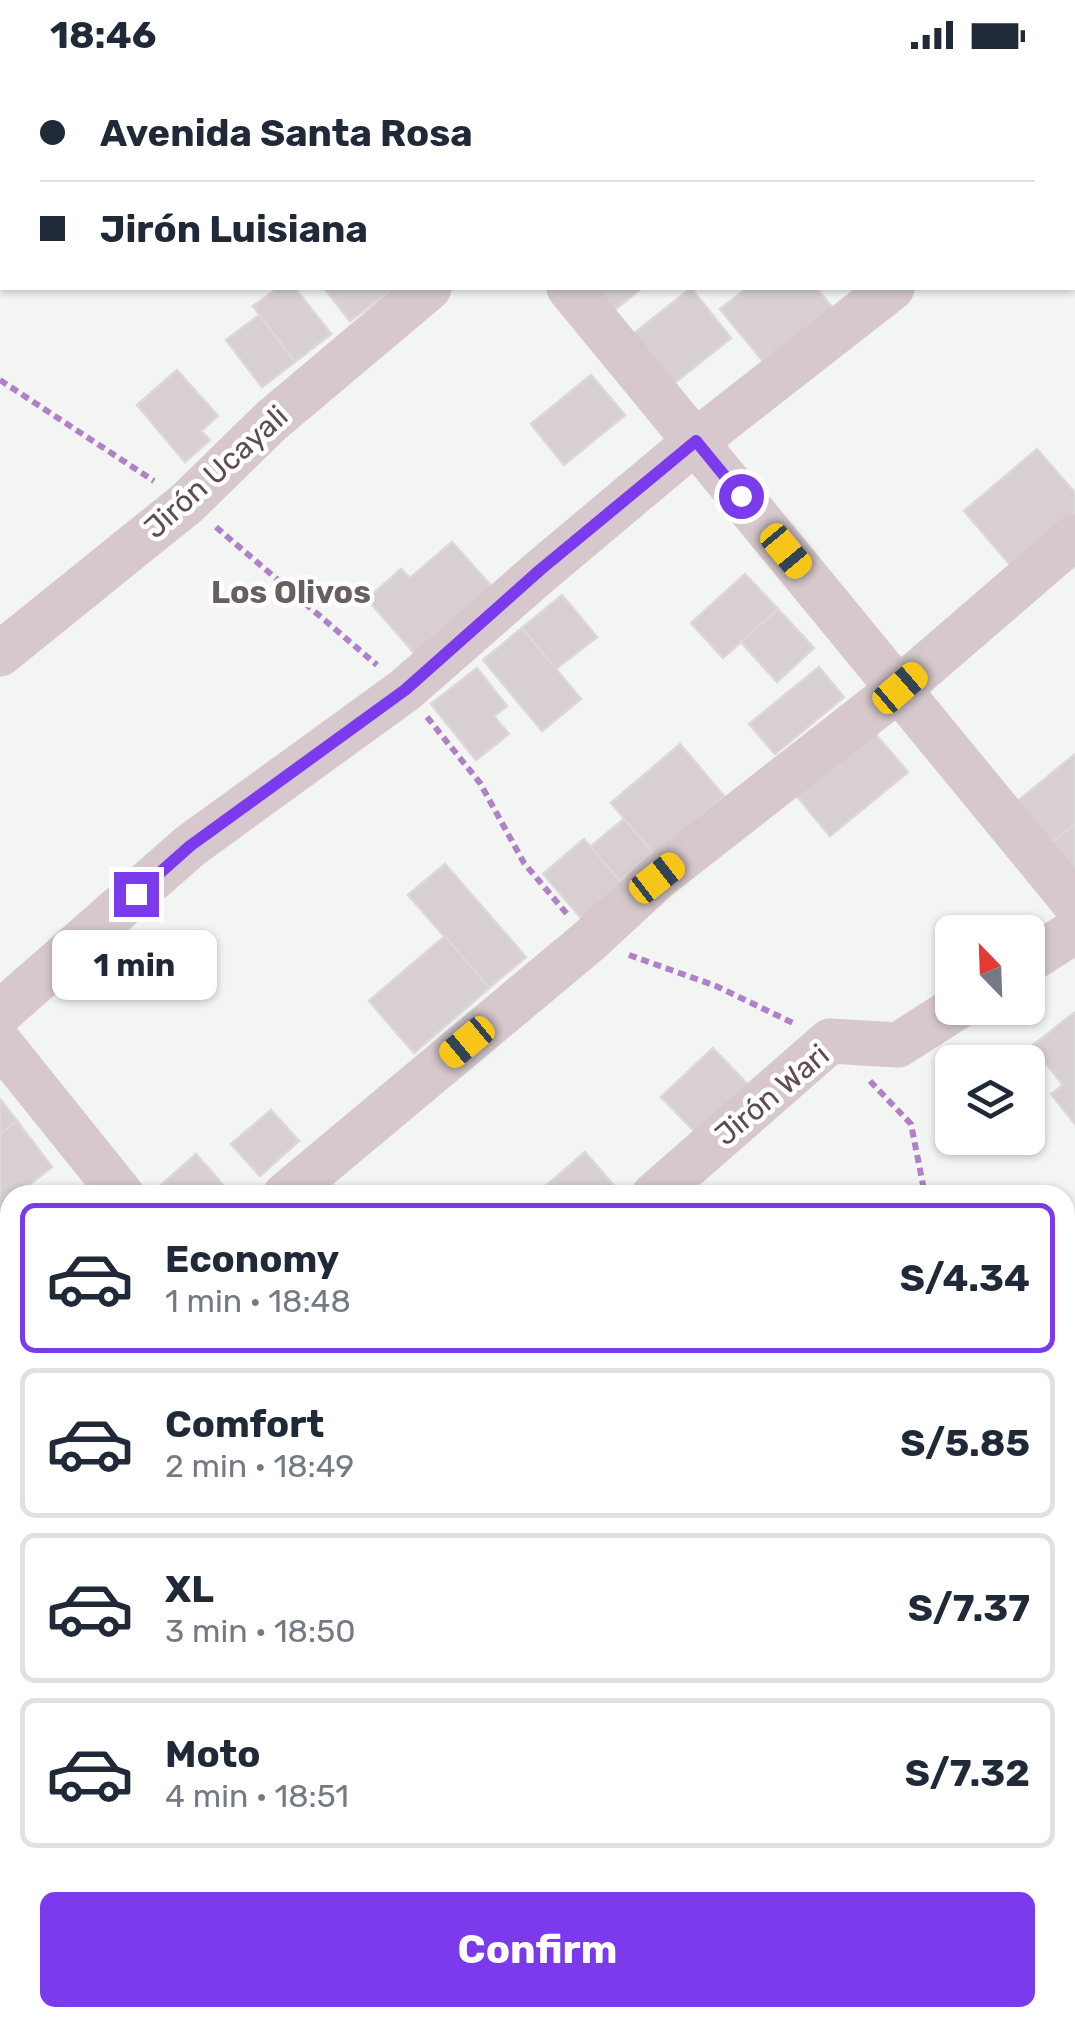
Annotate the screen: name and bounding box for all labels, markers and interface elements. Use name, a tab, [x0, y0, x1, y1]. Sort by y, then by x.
text: 18:46	[50, 12, 156, 58]
text: Avenida Santa Rosa	[100, 110, 473, 156]
text: Jirón Luisiana	[100, 206, 368, 252]
street label: Jirón Ucayali	[137, 398, 295, 546]
route start	[719, 474, 764, 519]
car	[755, 518, 817, 584]
district label: Los Olivos	[211, 573, 371, 611]
car	[868, 657, 932, 719]
car	[624, 848, 690, 908]
route end	[114, 872, 159, 917]
north arrow	[935, 915, 1045, 1025]
map controls	[935, 915, 1045, 1155]
callout: 1 min	[54, 929, 218, 999]
text: 1 min	[94, 946, 175, 984]
car	[434, 1011, 500, 1073]
street label: Jirón Wari	[707, 1037, 837, 1153]
button: layers	[935, 1045, 1045, 1155]
icon: car	[45, 1233, 135, 1323]
text: Economy	[165, 1236, 339, 1282]
text: S/4.34	[900, 1255, 1030, 1301]
text: 1 min · 18:48	[165, 1282, 351, 1320]
icon: car	[45, 1398, 135, 1488]
text: Comfort	[165, 1401, 324, 1447]
text: S/5.85	[900, 1420, 1030, 1466]
text: 2 min · 18:49	[165, 1447, 354, 1485]
icon: car	[45, 1563, 135, 1653]
text: XL	[165, 1566, 214, 1612]
text: S/7.37	[908, 1585, 1030, 1631]
text: 3 min · 18:50	[165, 1612, 355, 1650]
icon: car	[45, 1728, 135, 1818]
text: Moto	[165, 1731, 261, 1777]
text: S/7.32	[905, 1750, 1030, 1796]
text: 4 min · 18:51	[165, 1777, 349, 1815]
button: Confirm	[40, 1892, 1035, 2007]

